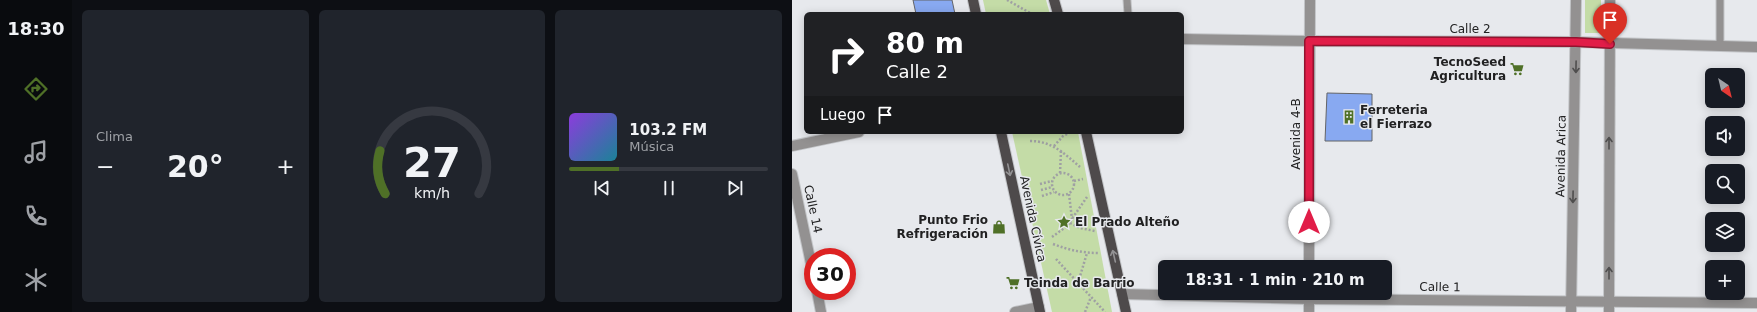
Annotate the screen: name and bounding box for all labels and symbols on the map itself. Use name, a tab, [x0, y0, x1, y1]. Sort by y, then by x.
pin	[1593, 3, 1627, 44]
street label: Calle 2	[1449, 22, 1491, 36]
place label: TecnoSeed Agricultura	[1430, 55, 1506, 83]
one-way arrow	[1572, 60, 1580, 73]
supermarket icon: TecnoSeed Agricultura	[1509, 61, 1525, 77]
north arrow	[1705, 68, 1745, 108]
street label: Avenida 4-B	[1289, 98, 1303, 170]
place label: Ferreteria el Fierrazo	[1360, 103, 1432, 131]
building icon: Ferreteria el Fierrazo	[1341, 109, 1357, 125]
street label: Avenida Arica	[1553, 115, 1569, 197]
one-way arrow	[1605, 137, 1613, 150]
one-way arrow	[1006, 163, 1014, 176]
street label: Avenida Cívica	[1017, 175, 1049, 263]
street label: Calle 14	[801, 184, 825, 234]
one-way arrow	[1569, 190, 1577, 203]
position arrow	[1288, 201, 1330, 243]
place label: Punto Frio Refrigeración	[897, 213, 988, 241]
place icon: El Prado Alteño	[1056, 214, 1072, 230]
place label: El Prado Alteño	[1075, 215, 1179, 229]
shop icon: Punto Frio Refrigeración	[991, 219, 1007, 235]
speed limit sign: 30	[804, 248, 856, 300]
one-way arrow	[1109, 250, 1117, 263]
one-way arrow	[1605, 267, 1613, 280]
supermarket icon: Teinda de Barrio	[1005, 275, 1021, 291]
place label: Teinda de Barrio	[1024, 276, 1135, 290]
street label: Calle 1	[1419, 280, 1461, 294]

